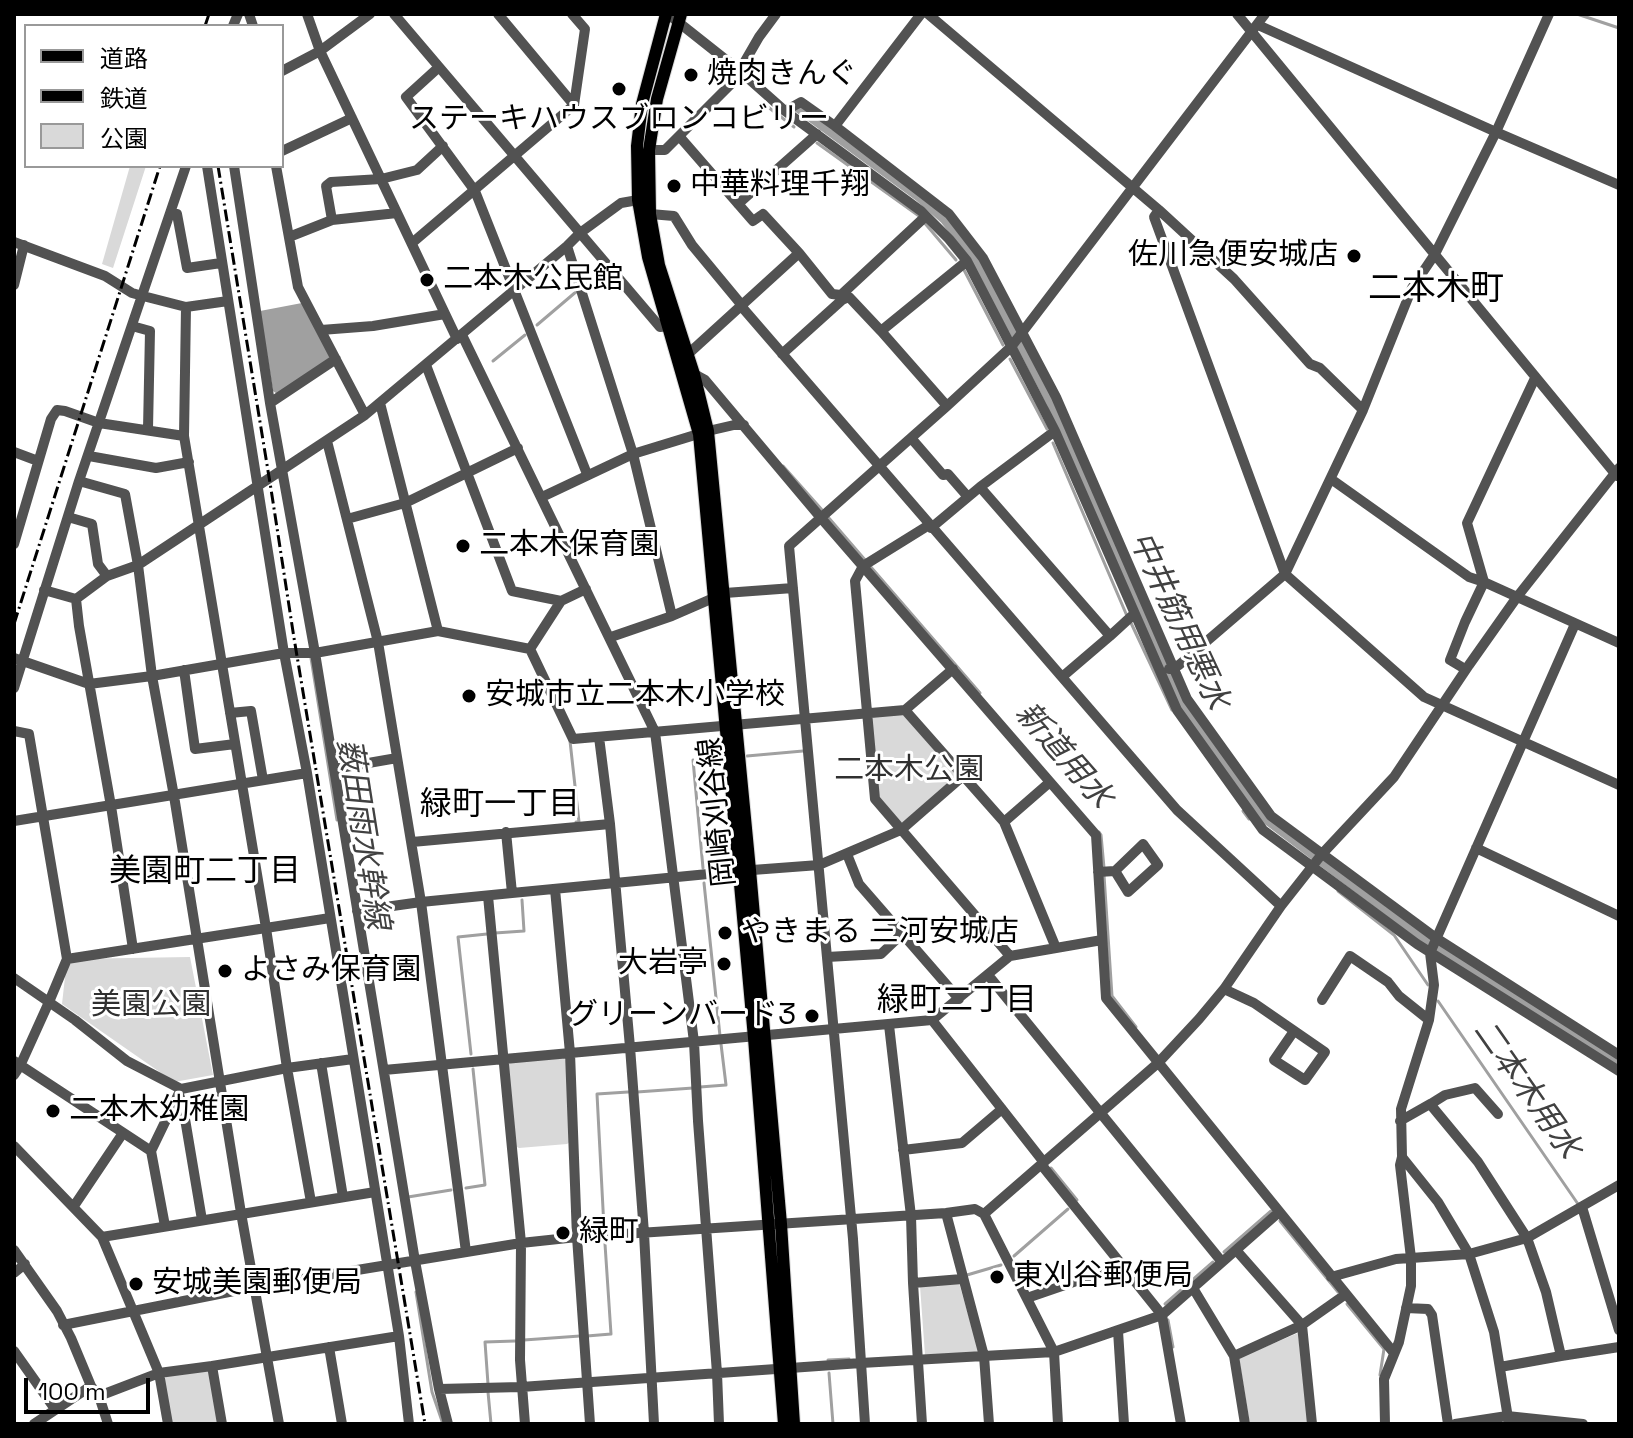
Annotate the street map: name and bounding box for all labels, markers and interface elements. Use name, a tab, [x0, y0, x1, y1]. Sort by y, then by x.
legend	[24, 24, 284, 168]
text: 道路	[100, 43, 148, 74]
place label: 焼肉きんぐ	[707, 57, 857, 93]
marker: 焼肉きんぐ	[682, 66, 700, 84]
marker: ステーキハウスブロンコビリー	[610, 80, 628, 98]
text: 鉄道	[100, 83, 148, 114]
place label: ステーキハウスブロンコビリー	[409, 102, 829, 138]
text: 公園	[100, 123, 148, 154]
place label: 中華料理千翔	[690, 168, 870, 204]
marker: 中華料理千翔	[665, 177, 683, 195]
place label: 佐川急便安城店	[1128, 238, 1338, 274]
marker: 佐川急便安城店	[1345, 247, 1363, 265]
place label: 二本木公民館	[443, 262, 623, 298]
district label: 二本木町	[1368, 270, 1504, 310]
marker: 二本木公民館	[418, 271, 436, 289]
water label: 中井筋用悪水	[1120, 526, 1236, 716]
place label: 二本木保育園	[479, 528, 659, 564]
marker: 二本木保育園	[454, 537, 472, 555]
place label: 安城市立二本木小学校	[485, 678, 785, 714]
marker: 安城市立二本木小学校	[460, 687, 478, 705]
water label: 新道用水	[1007, 695, 1119, 817]
water label: 薮田雨水幹線	[328, 736, 396, 932]
street label: 岡崎刈谷線	[692, 736, 744, 888]
park label: 二本木公園	[834, 753, 984, 789]
district label: 緑町一丁目	[420, 786, 580, 824]
district label: 美園町二丁目	[109, 853, 301, 891]
place label: やきまる 三河安城店	[741, 915, 1019, 951]
marker: やきまる 三河安城店	[716, 924, 734, 942]
place label: 大岩亭	[618, 946, 708, 982]
place label: よさみ保育園	[241, 953, 421, 989]
marker: 大岩亭	[715, 955, 733, 973]
marker: よさみ保育園	[216, 962, 234, 980]
district label: 緑町二丁目	[877, 982, 1037, 1020]
park label: 美園公園	[91, 988, 211, 1024]
place label: グリーンバード3	[568, 998, 796, 1034]
marker: グリーンバード3	[803, 1007, 821, 1025]
water label: 二本木用水	[1464, 1013, 1588, 1167]
place label: 二本木幼稚園	[69, 1093, 249, 1129]
marker: 二本木幼稚園	[44, 1102, 62, 1120]
place label: 緑町	[579, 1215, 639, 1251]
marker: 緑町	[554, 1224, 572, 1242]
place label: 東刈谷郵便局	[1013, 1259, 1193, 1295]
place label: 安城美園郵便局	[152, 1266, 362, 1302]
marker: 東刈谷郵便局	[988, 1268, 1006, 1286]
marker: 安城美園郵便局	[127, 1275, 145, 1293]
scale bar	[28, 1362, 154, 1412]
text: 100 m	[38, 1376, 106, 1407]

